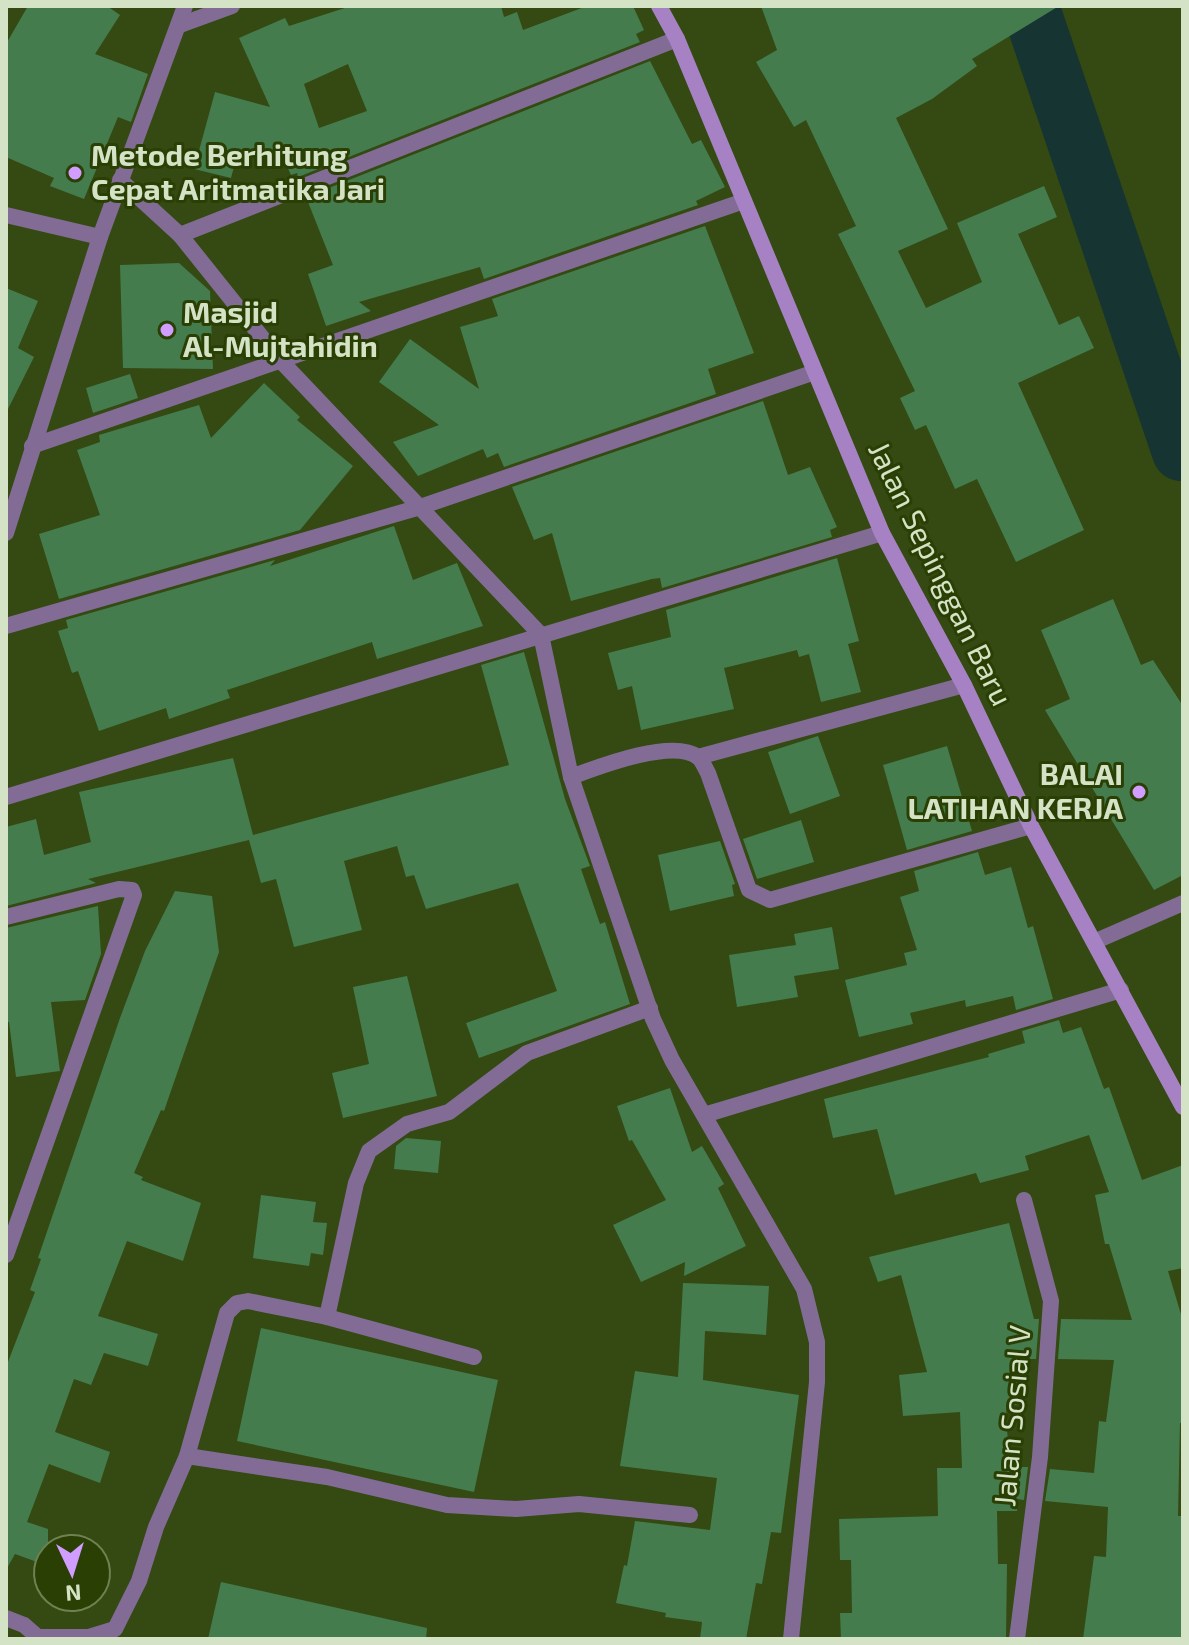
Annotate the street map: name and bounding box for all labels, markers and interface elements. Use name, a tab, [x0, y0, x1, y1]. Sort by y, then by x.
place label: Metode Berhitung Cepat Aritmatika Jari	[91, 136, 385, 206]
marker: Metode Berhitung Cepat Aritmatika Jari	[66, 164, 84, 182]
place label: Masjid Al-Mujtahidin	[183, 293, 378, 363]
marker: Masjid Al-Mujtahidin	[158, 321, 176, 339]
street label: Jalan Sepinggan Baru	[862, 435, 1021, 711]
place label: BALAI LATIHAN KERJA	[908, 755, 1123, 825]
marker: BALAI LATIHAN KERJA	[1130, 783, 1148, 801]
street label: Jalan Sosial V	[985, 1324, 1037, 1508]
north arrow	[32, 1533, 112, 1613]
text: N	[65, 1580, 82, 1607]

